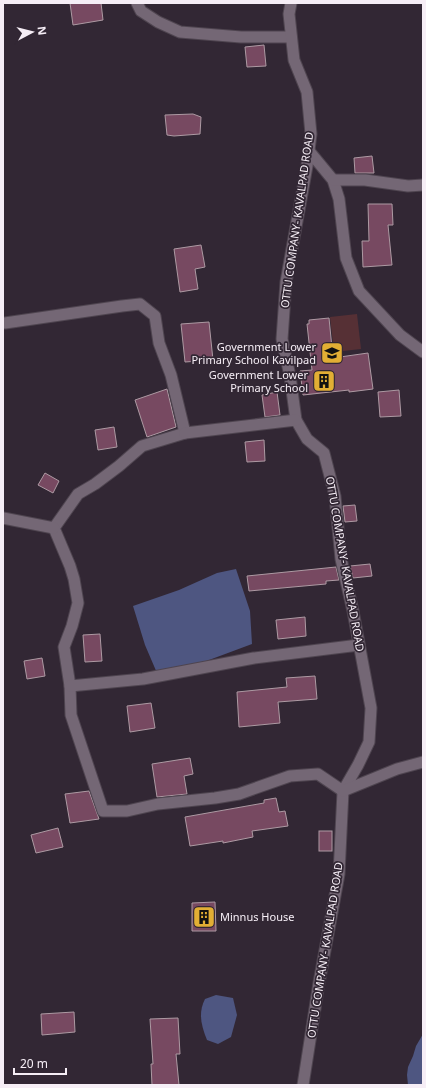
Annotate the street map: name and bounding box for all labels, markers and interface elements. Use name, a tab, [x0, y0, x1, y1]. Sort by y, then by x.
north arrow	[12, 12, 52, 52]
text: N	[34, 25, 50, 36]
street label: OTTU COMPANY- KAVALPAD ROAD	[277, 131, 316, 309]
place label: Government Lower Primary School Kavilpad	[191, 339, 316, 367]
school or university icon: Government Lower Primary School Kavilpad	[319, 340, 345, 366]
place label: Government Lower Primary School	[209, 367, 308, 395]
building icon: Government Lower Primary School	[311, 368, 337, 394]
street label: OTTU COMPANY- KAVALPAD ROAD	[323, 475, 368, 653]
street label: OTTU COMPANY- KAVALPAD ROAD	[303, 861, 346, 1039]
building icon: Minnus House	[191, 904, 217, 930]
place label: Minnus House	[220, 909, 294, 924]
scale bar	[14, 1050, 66, 1076]
text: 20 m	[20, 1055, 48, 1072]

